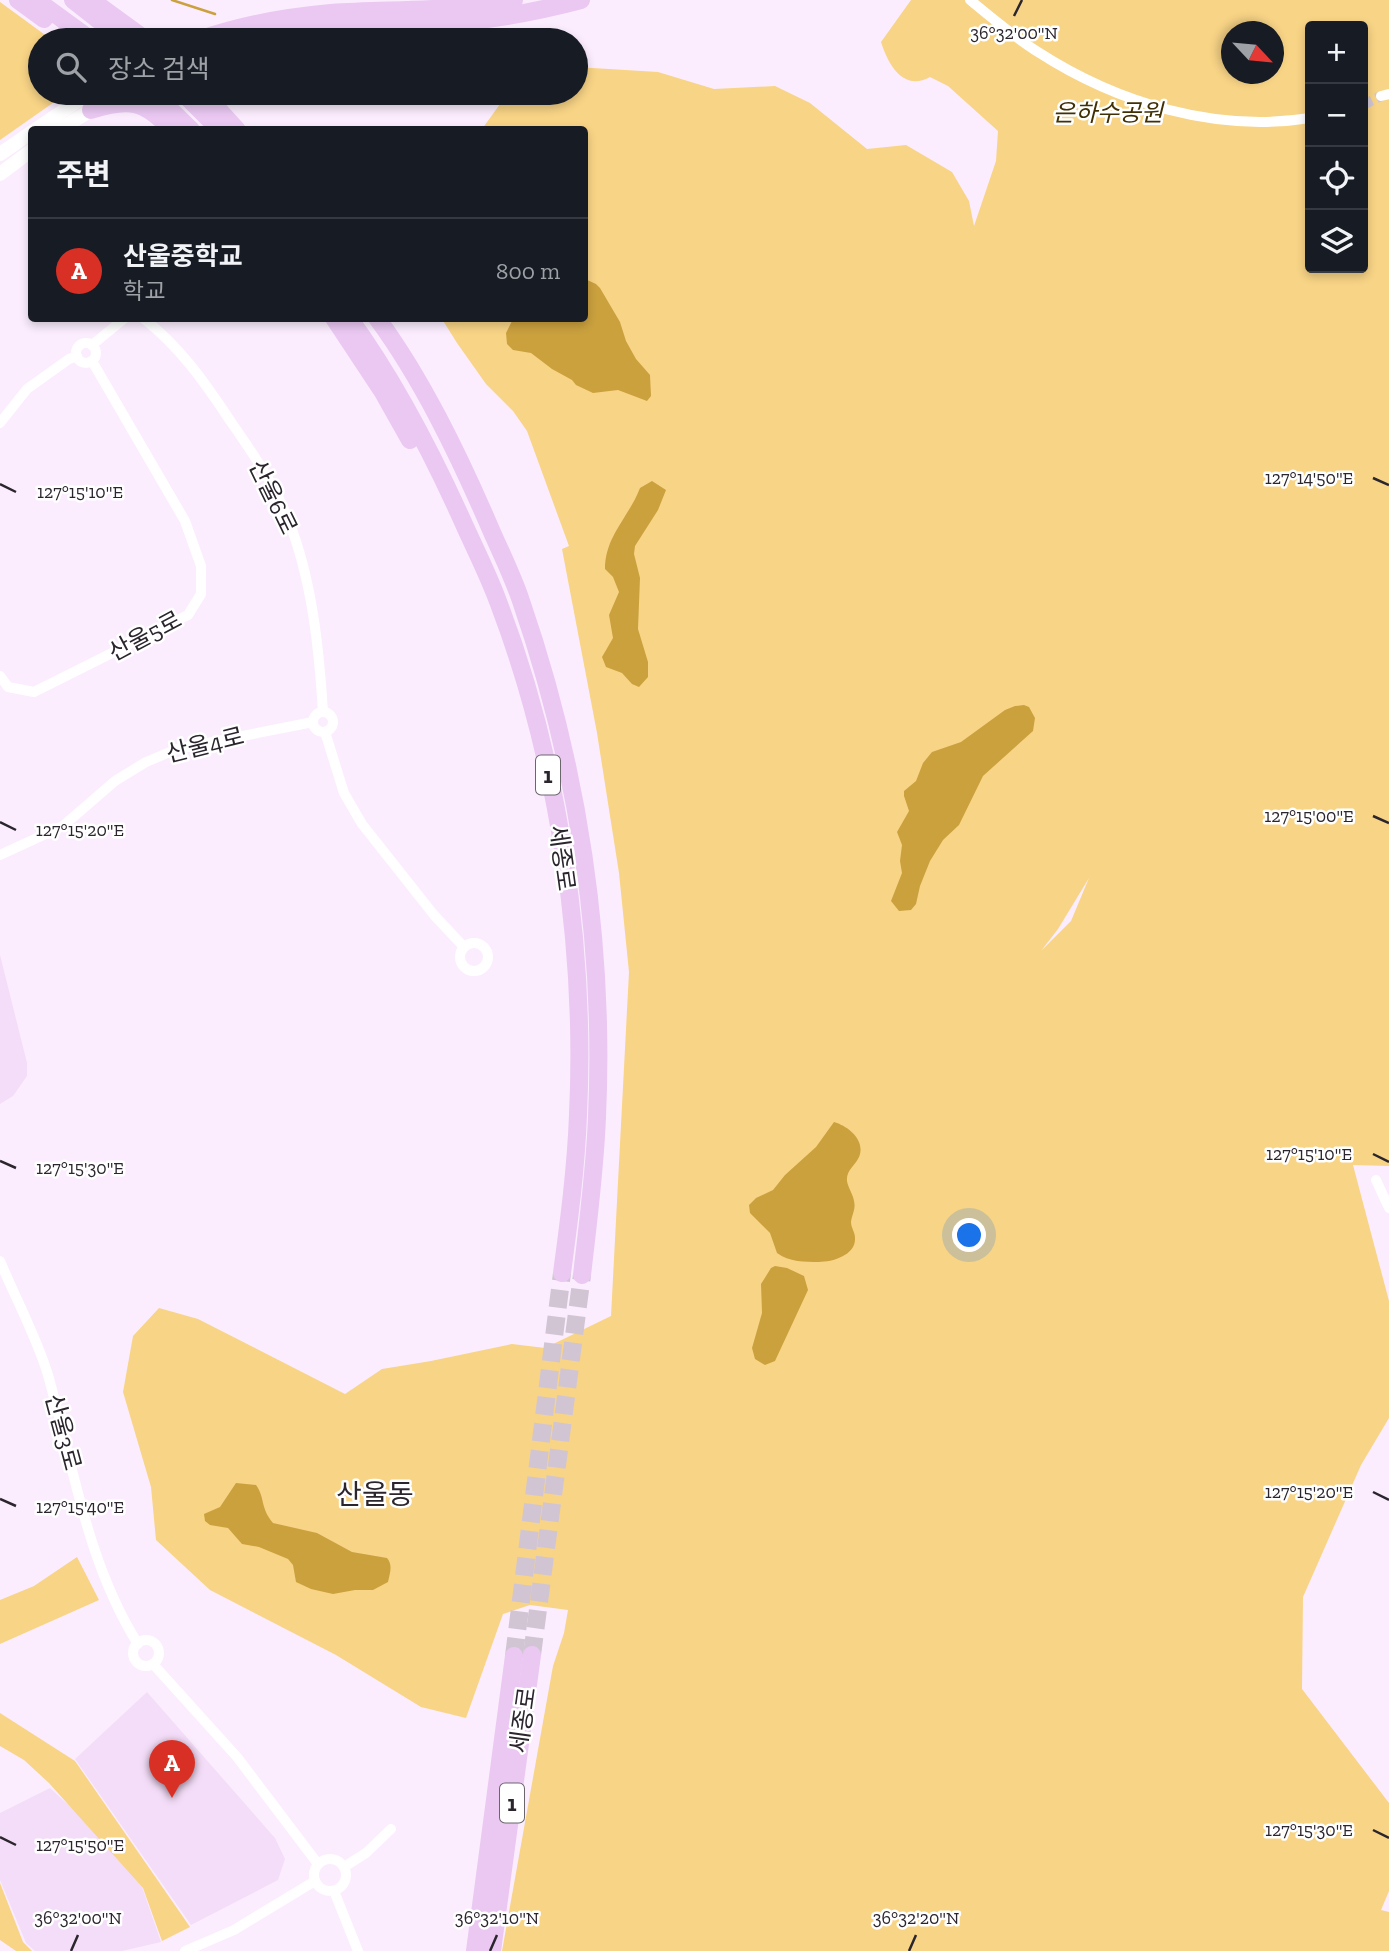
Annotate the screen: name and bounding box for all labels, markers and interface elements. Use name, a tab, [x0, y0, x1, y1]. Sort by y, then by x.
north arrow	[1221, 21, 1284, 84]
map controls	[1305, 21, 1368, 273]
button: +	[1305, 21, 1368, 84]
text: 36°32'00"N	[970, 22, 1058, 44]
search box	[28, 28, 588, 105]
icon: search	[52, 48, 90, 86]
text: 장소 검색	[108, 53, 210, 85]
button: −	[1305, 84, 1368, 147]
park label: 은하수공원	[1053, 98, 1165, 127]
button: locate	[1305, 147, 1368, 210]
text: 주변	[56, 157, 111, 193]
button: layers	[1305, 210, 1368, 273]
text: 산울중학교	[123, 240, 243, 272]
text: A	[71, 257, 87, 285]
text: 800 m	[496, 257, 560, 285]
text: 학교	[123, 277, 165, 305]
street label: 산울6로	[243, 455, 304, 539]
text: 127°14'50"E	[1265, 467, 1353, 489]
text: 127°15'10"E	[37, 481, 123, 503]
street label: 산울5로	[103, 604, 186, 667]
street label: 산울4로	[163, 721, 247, 768]
road number: 1	[536, 755, 560, 794]
text: 127°15'00"E	[1264, 805, 1354, 827]
text: 127°15'20"E	[36, 819, 124, 841]
street label: 세종로	[544, 823, 581, 893]
text: 127°15'10"E	[1266, 1143, 1352, 1165]
text: 127°15'30"E	[36, 1157, 124, 1179]
your location	[952, 1218, 986, 1252]
street label: 산울3로	[39, 1390, 88, 1473]
district label: 산울동	[336, 1478, 414, 1511]
text: 127°15'20"E	[1265, 1481, 1353, 1503]
text: 127°15'40"E	[36, 1496, 124, 1518]
street label: 세종로	[504, 1685, 541, 1755]
pin: A	[149, 1740, 195, 1798]
road number: 1	[500, 1784, 524, 1822]
text: 127°15'30"E	[1265, 1819, 1353, 1841]
text: 127°15'50"E	[36, 1834, 124, 1856]
text: 36°32'00"N	[34, 1907, 122, 1929]
text: 36°32'10"N	[455, 1907, 539, 1929]
text: 36°32'20"N	[873, 1907, 959, 1929]

